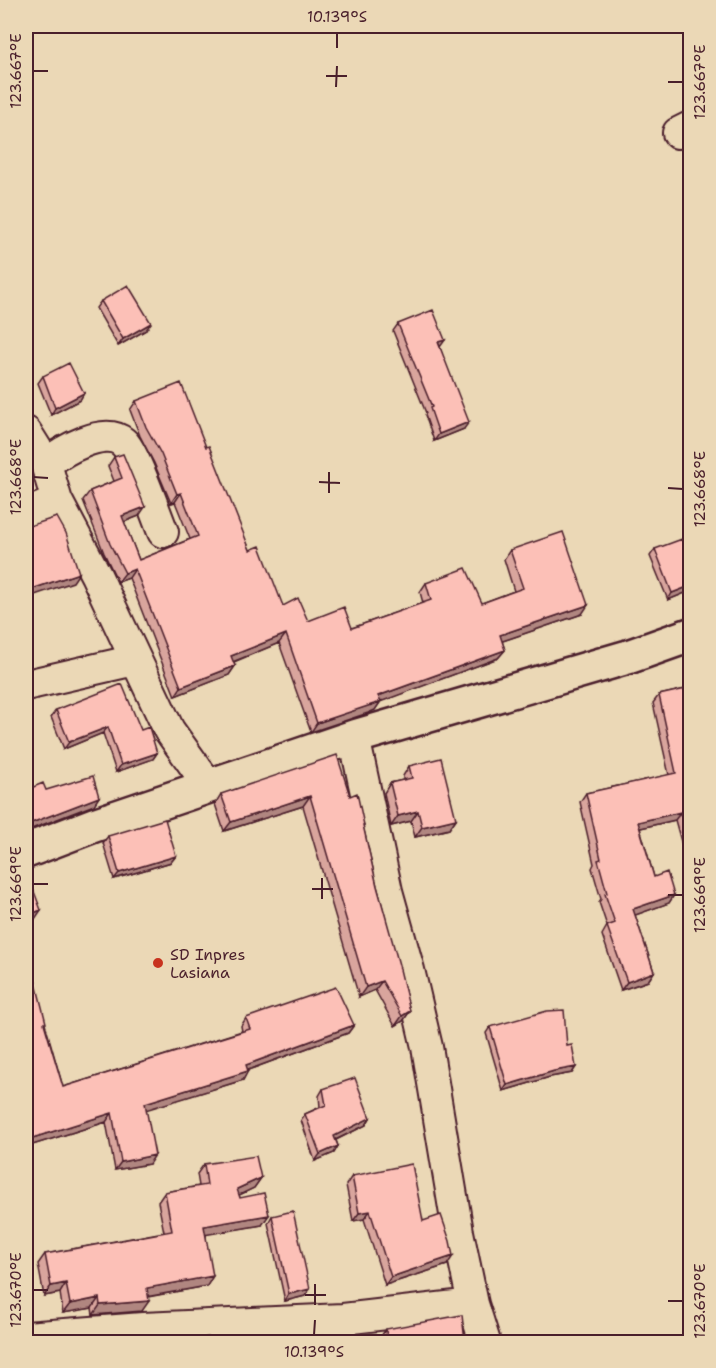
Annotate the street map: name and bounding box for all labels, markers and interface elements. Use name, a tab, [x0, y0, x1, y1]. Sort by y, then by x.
text: 10.139°S	[307, 7, 367, 27]
text: 123.667°E	[6, 33, 26, 109]
text: 123.667°E	[690, 44, 710, 120]
text: 123.668°E	[6, 439, 26, 515]
text: 123.668°E	[690, 451, 710, 527]
text: 123.669°E	[6, 846, 26, 922]
text: 123.669°E	[690, 857, 710, 933]
place label: SD Inpres Lasiana	[170, 944, 245, 983]
marker: SD Inpres Lasiana	[151, 956, 165, 970]
text: 123.670°E	[6, 1252, 26, 1328]
text: 123.670°E	[690, 1263, 710, 1339]
text: 10.139°S	[284, 1342, 344, 1362]

